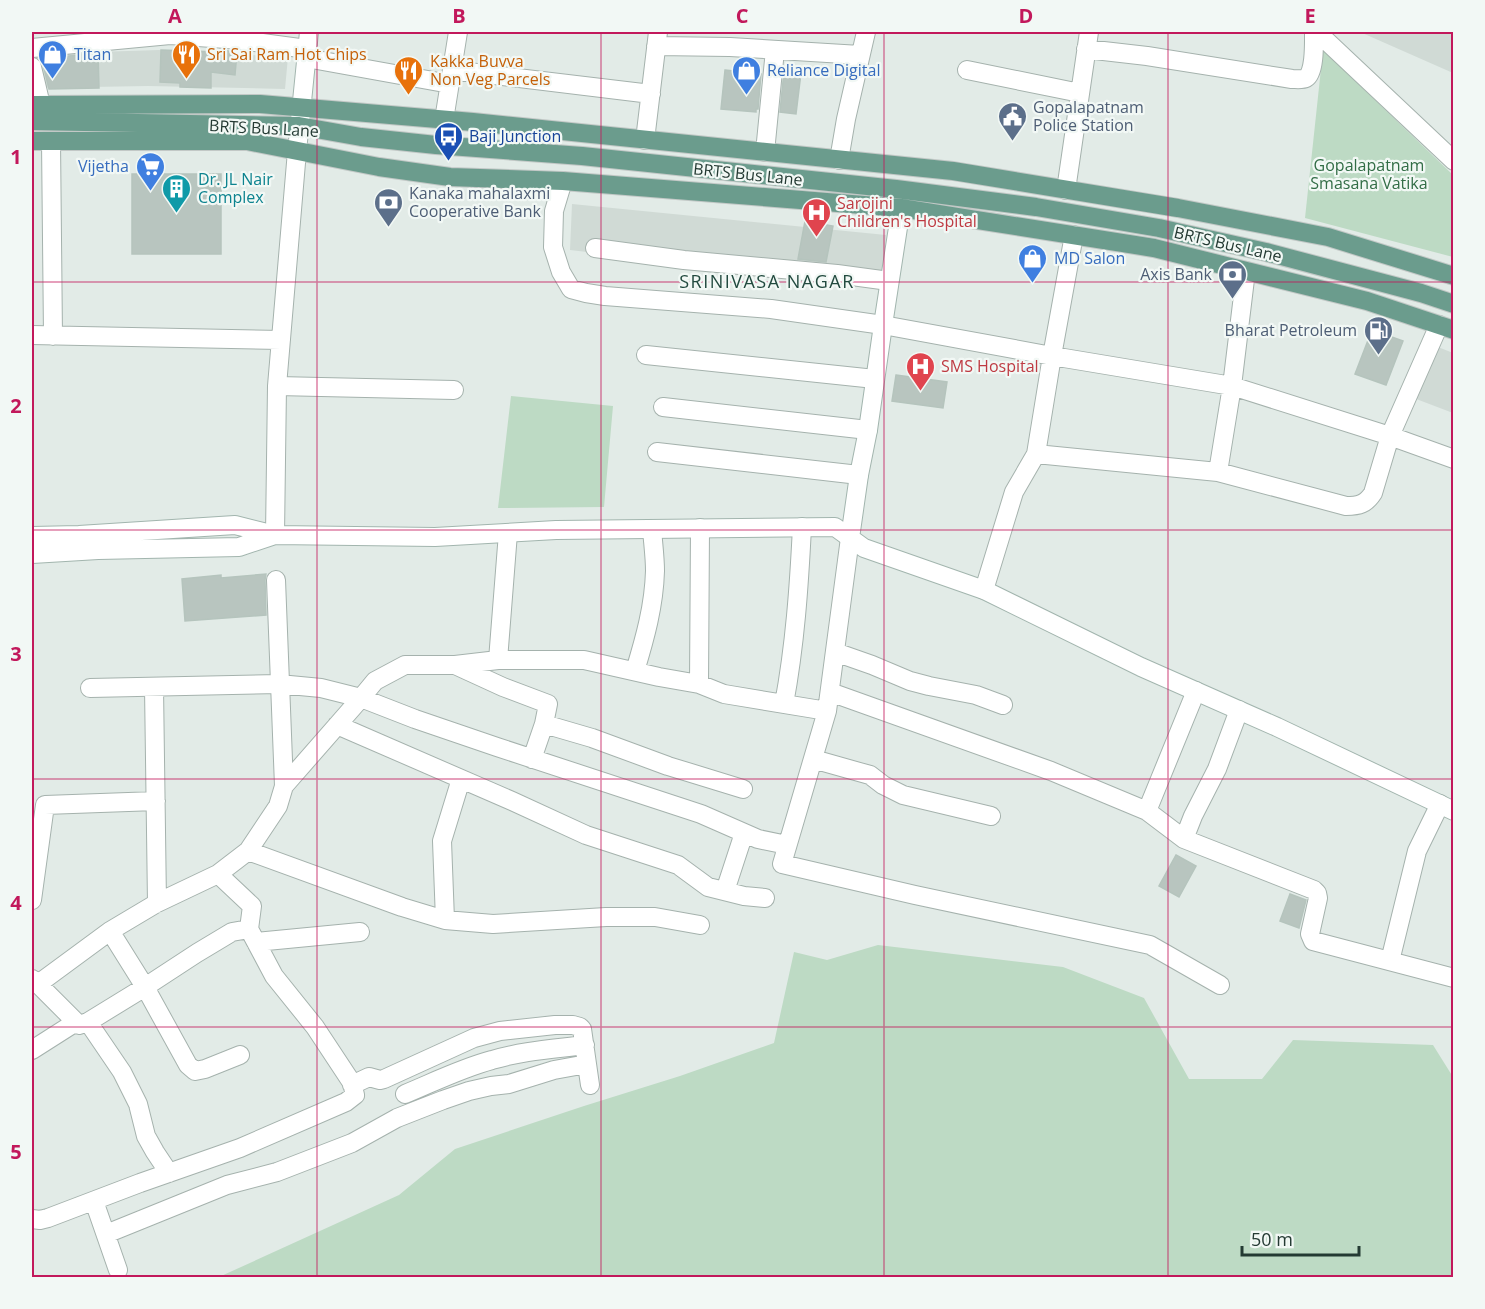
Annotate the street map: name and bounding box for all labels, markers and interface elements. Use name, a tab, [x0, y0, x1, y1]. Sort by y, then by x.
text: A	[168, 2, 182, 29]
text: B	[452, 2, 466, 29]
text: C	[736, 2, 749, 29]
text: D	[1019, 2, 1033, 29]
text: E	[1304, 2, 1316, 29]
shop icon: Titan	[37, 38, 69, 80]
restaurant icon: Sri Sai Ram Hot Chips	[170, 38, 202, 80]
place label: Titan	[74, 43, 111, 65]
place label: Sri Sai Ram Hot Chips	[207, 43, 367, 65]
place label: Kakka Buvva Non Veg Parcels	[430, 50, 550, 90]
restaurant icon: Kakka Buvva Non Veg Parcels	[393, 54, 425, 96]
shop icon: Reliance Digital	[730, 54, 762, 96]
place label: Reliance Digital	[767, 59, 880, 81]
place label: Gopalapatnam Police Station	[1033, 96, 1144, 136]
public building icon: Gopalapatnam Police Station	[996, 100, 1028, 142]
street label: BRTS Bus Lane	[209, 114, 319, 142]
bus stop icon: Baji Junction	[432, 120, 464, 162]
place label: Baji Junction	[469, 125, 561, 147]
text: 1	[10, 143, 22, 170]
supermarket icon: Vijetha	[134, 150, 166, 192]
park label: Gopalapatnam Smasana Vatika	[1310, 154, 1428, 194]
place label: Vijetha	[78, 155, 129, 177]
street label: BRTS Bus Lane	[692, 157, 804, 191]
place label: Dr. JL Nair Complex	[198, 168, 273, 208]
building icon: Dr. JL Nair Complex	[161, 172, 193, 214]
place label: Kanaka mahalaxmi Cooperative Bank	[409, 182, 550, 222]
bank icon: Kanaka mahalaxmi Cooperative Bank	[372, 186, 404, 228]
place label: Sarojini Children's Hospital	[837, 192, 977, 232]
hospital icon: Sarojini Children's Hospital	[800, 196, 832, 238]
street label: BRTS Bus Lane	[1172, 221, 1284, 267]
shop icon: MD Salon	[1017, 242, 1049, 284]
place label: MD Salon	[1054, 247, 1125, 269]
bank icon: Axis Bank	[1217, 258, 1249, 300]
place label: Axis Bank	[1140, 263, 1213, 285]
district label: SRINIVASA NAGAR	[679, 269, 855, 293]
fuel station icon: Bharat Petroleum	[1362, 314, 1394, 356]
place label: Bharat Petroleum	[1225, 319, 1357, 341]
hospital icon: SMS Hospital	[904, 350, 936, 392]
place label: SMS Hospital	[941, 355, 1039, 377]
text: 2	[10, 392, 22, 419]
text: 3	[10, 640, 22, 667]
text: 4	[10, 889, 22, 916]
text: 5	[10, 1138, 22, 1165]
scale bar	[1242, 1219, 1359, 1257]
text: 50 m	[1251, 1227, 1293, 1251]

